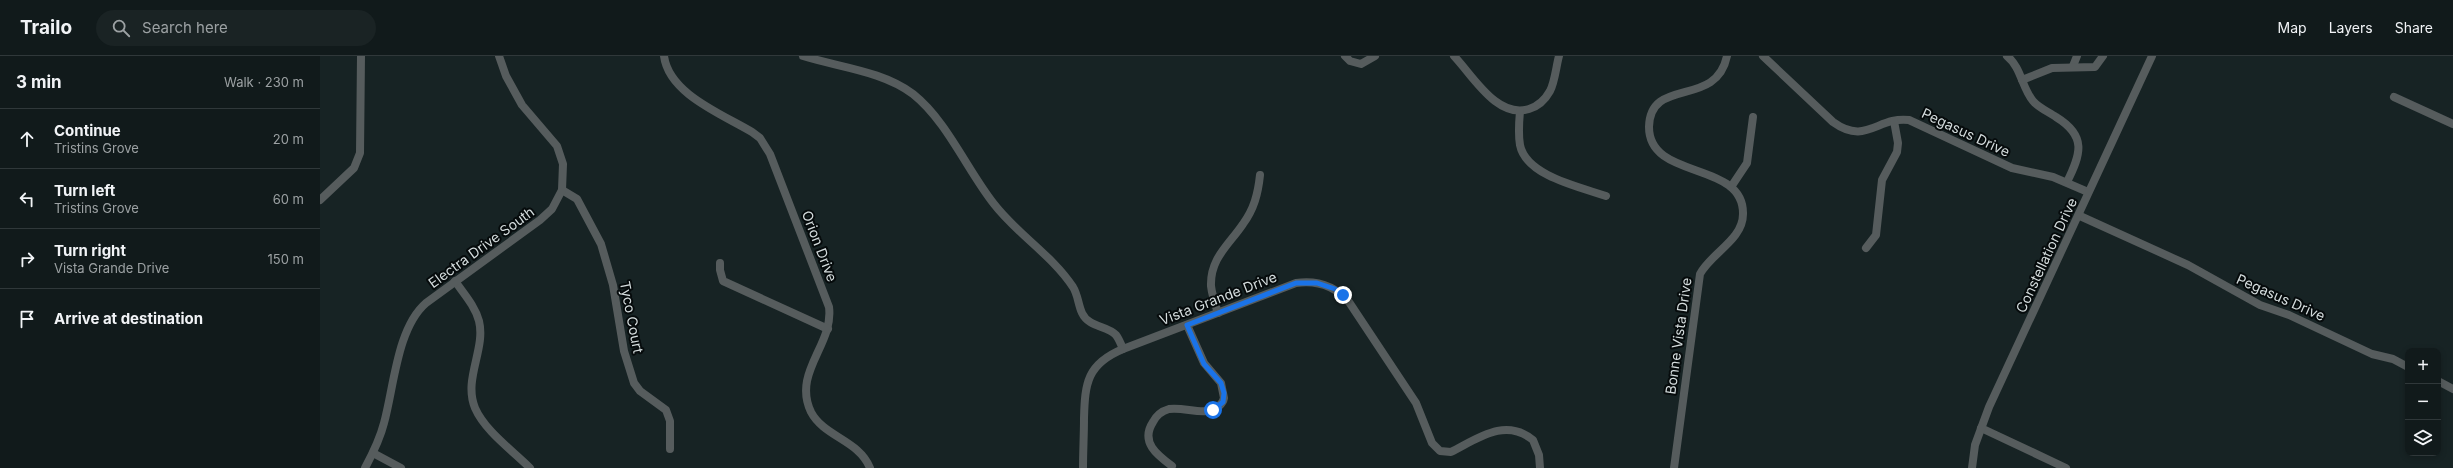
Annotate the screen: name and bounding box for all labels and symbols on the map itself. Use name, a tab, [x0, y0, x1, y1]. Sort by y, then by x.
street label: Pegasus Drive	[1919, 104, 2013, 160]
street label: Constellation Drive	[2012, 195, 2080, 315]
street label: Electra Drive South	[425, 203, 537, 291]
street label: Orion Drive	[799, 208, 841, 284]
street label: Vista Grande Drive	[1157, 268, 1279, 328]
street label: Pegasus Drive	[2234, 270, 2328, 324]
street label: Bonne Vista Drive	[1661, 276, 1695, 396]
street label: Tyco Court	[617, 280, 647, 355]
route end	[1334, 286, 1352, 304]
route start	[1204, 401, 1222, 419]

